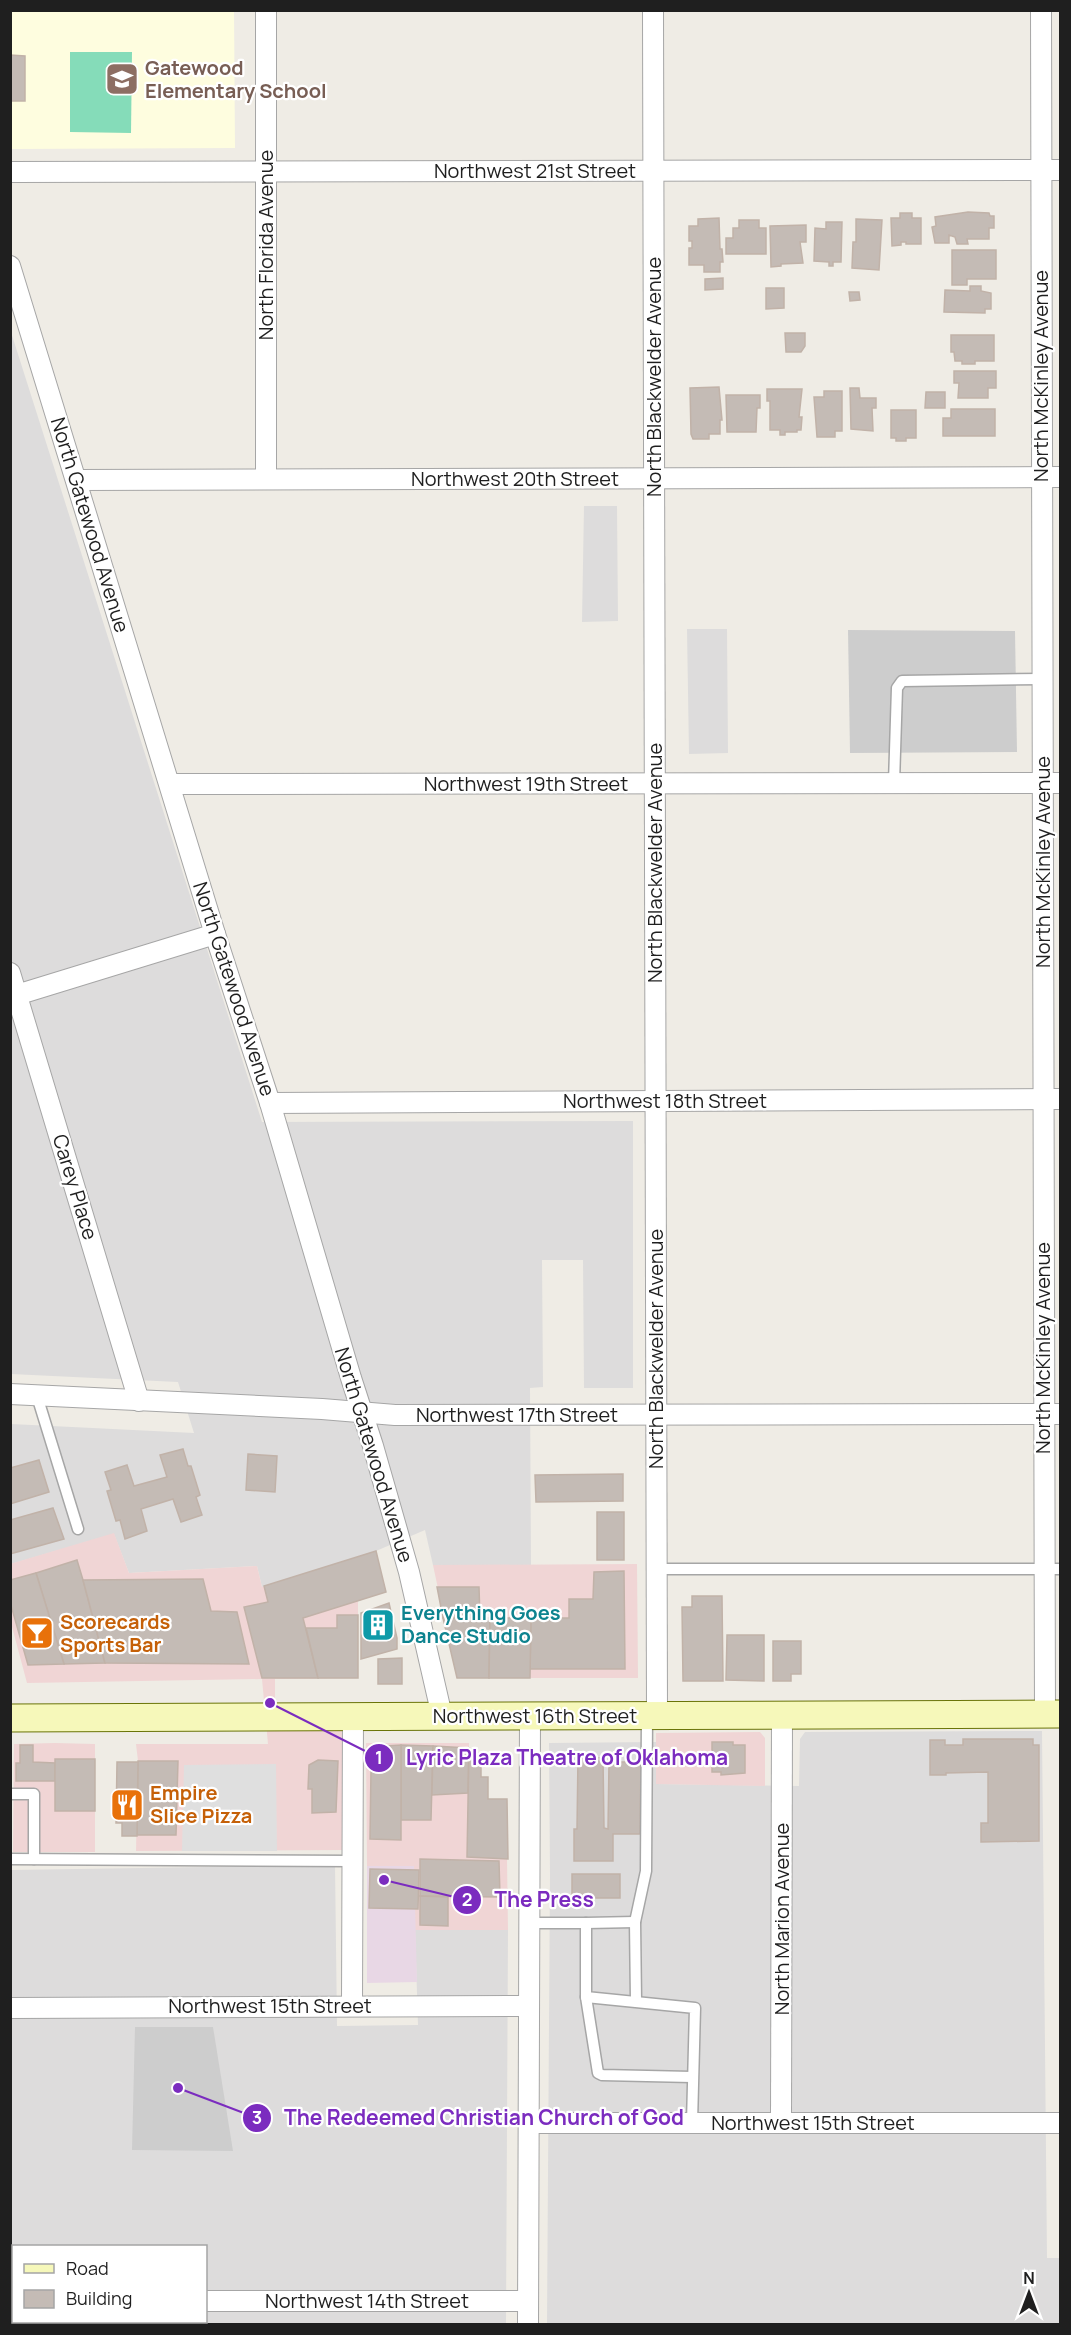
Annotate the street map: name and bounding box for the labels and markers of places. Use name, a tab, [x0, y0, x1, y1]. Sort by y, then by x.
place label: Gatewood Elementary School	[145, 54, 327, 104]
school or university icon: Gatewood Elementary School	[104, 61, 140, 97]
place label: Everything Goes Dance Studio	[401, 1599, 561, 1649]
building icon: Everything Goes Dance Studio	[360, 1607, 396, 1643]
place label: Scorecards Sports Bar	[60, 1608, 171, 1658]
bar icon: Scorecards Sports Bar	[19, 1615, 55, 1651]
callout: Lyric Plaza Theatre of Oklahoma	[364, 1738, 740, 1777]
place label: Empire Slice Pizza	[150, 1779, 252, 1829]
restaurant icon: Empire Slice Pizza	[109, 1787, 145, 1823]
callout: The Press	[452, 1880, 605, 1919]
callout: The Redeemed Christian Church of God	[242, 2099, 696, 2138]

